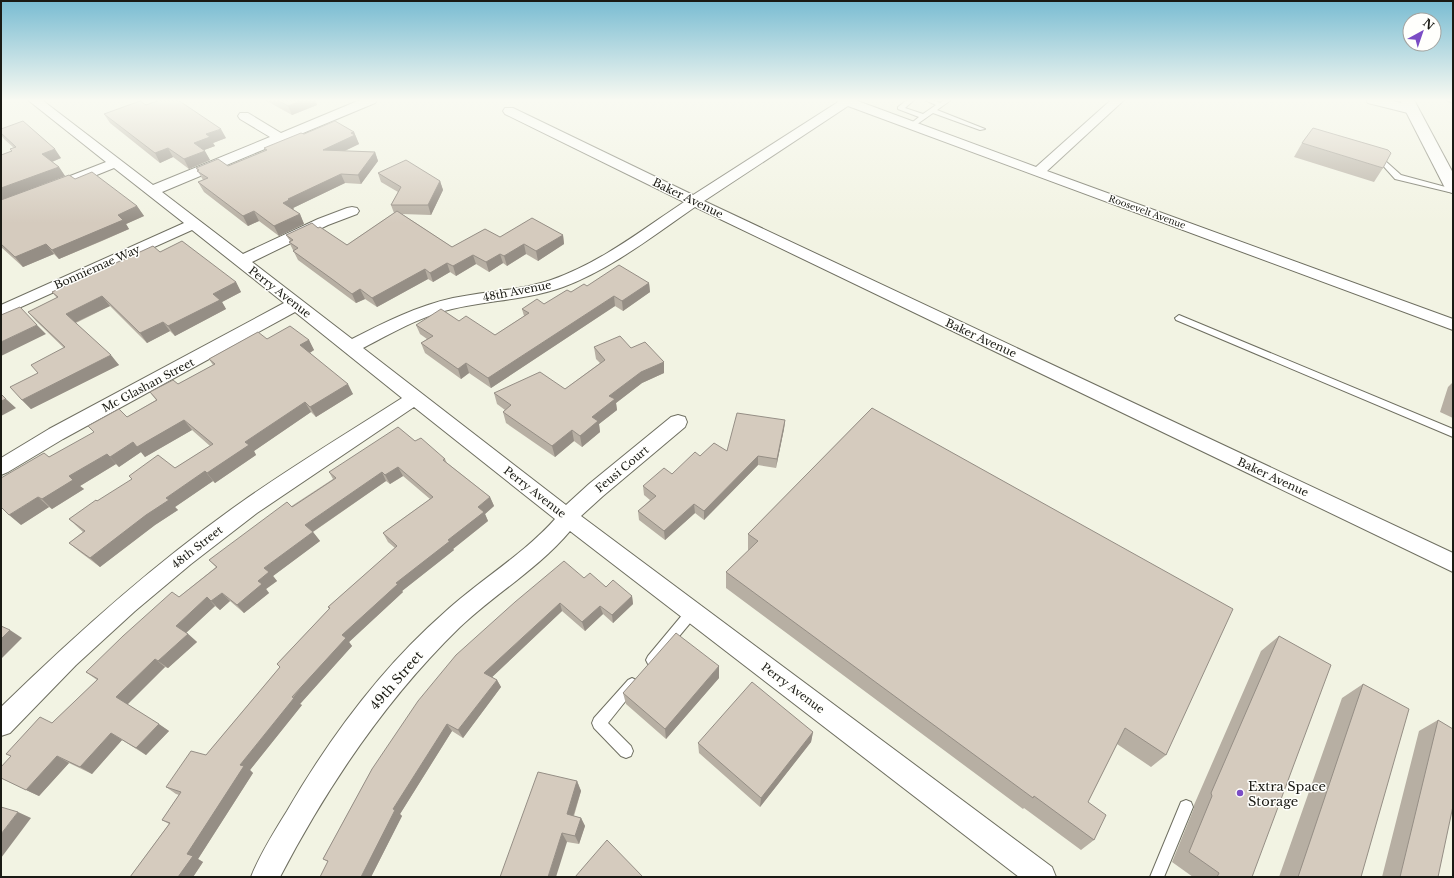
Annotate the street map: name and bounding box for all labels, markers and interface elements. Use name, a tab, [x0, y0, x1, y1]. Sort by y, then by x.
north arrow	[1402, 12, 1442, 52]
text: N	[1420, 16, 1437, 33]
street label: Baker Avenue	[650, 175, 726, 221]
street label: Roosevelt Avenue	[1107, 192, 1187, 231]
street label: Bonniemae Way	[52, 242, 142, 292]
street label: Perry Avenue	[246, 263, 314, 321]
street label: 48th Avenue	[482, 278, 552, 304]
street label: Baker Avenue	[943, 315, 1019, 361]
street label: Mc Glashan Street	[99, 354, 197, 415]
street label: Feusi Court	[592, 442, 652, 495]
street label: Baker Avenue	[1235, 454, 1311, 500]
street label: Perry Avenue	[501, 463, 569, 521]
street label: 48th Street	[169, 522, 226, 571]
street label: 49th Street	[366, 647, 427, 713]
street label: Perry Avenue	[759, 660, 827, 716]
place label: Extra Space Storage	[1248, 778, 1326, 810]
marker: Extra Space Storage	[1235, 788, 1245, 798]

